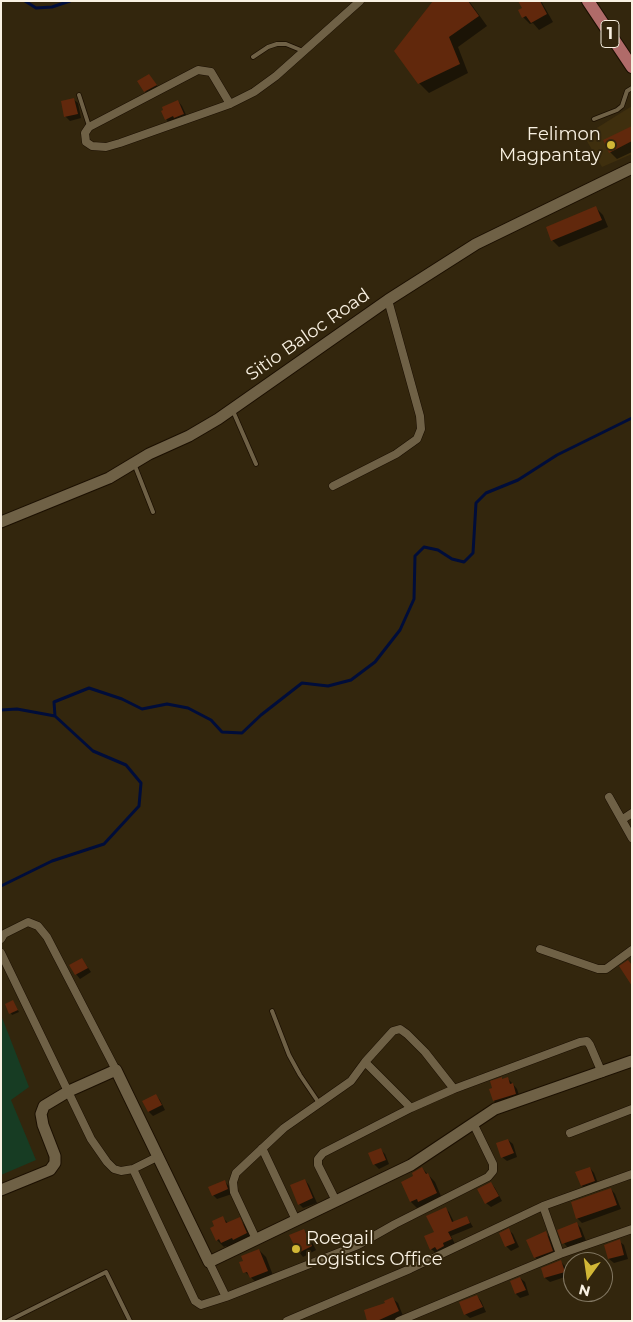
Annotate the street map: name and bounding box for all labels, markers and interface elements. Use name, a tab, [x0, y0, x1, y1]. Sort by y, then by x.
road number: 1	[601, 20, 619, 48]
place label: Felimon Magpantay	[499, 124, 601, 166]
marker: Felimon Magpantay	[605, 139, 617, 151]
street label: Sitio Baloc Road	[242, 284, 374, 386]
place label: Roegail Logistics Office	[306, 1228, 443, 1270]
marker: Roegail Logistics Office	[290, 1243, 302, 1255]
north arrow	[563, 1252, 613, 1302]
text: N	[577, 1280, 592, 1301]

